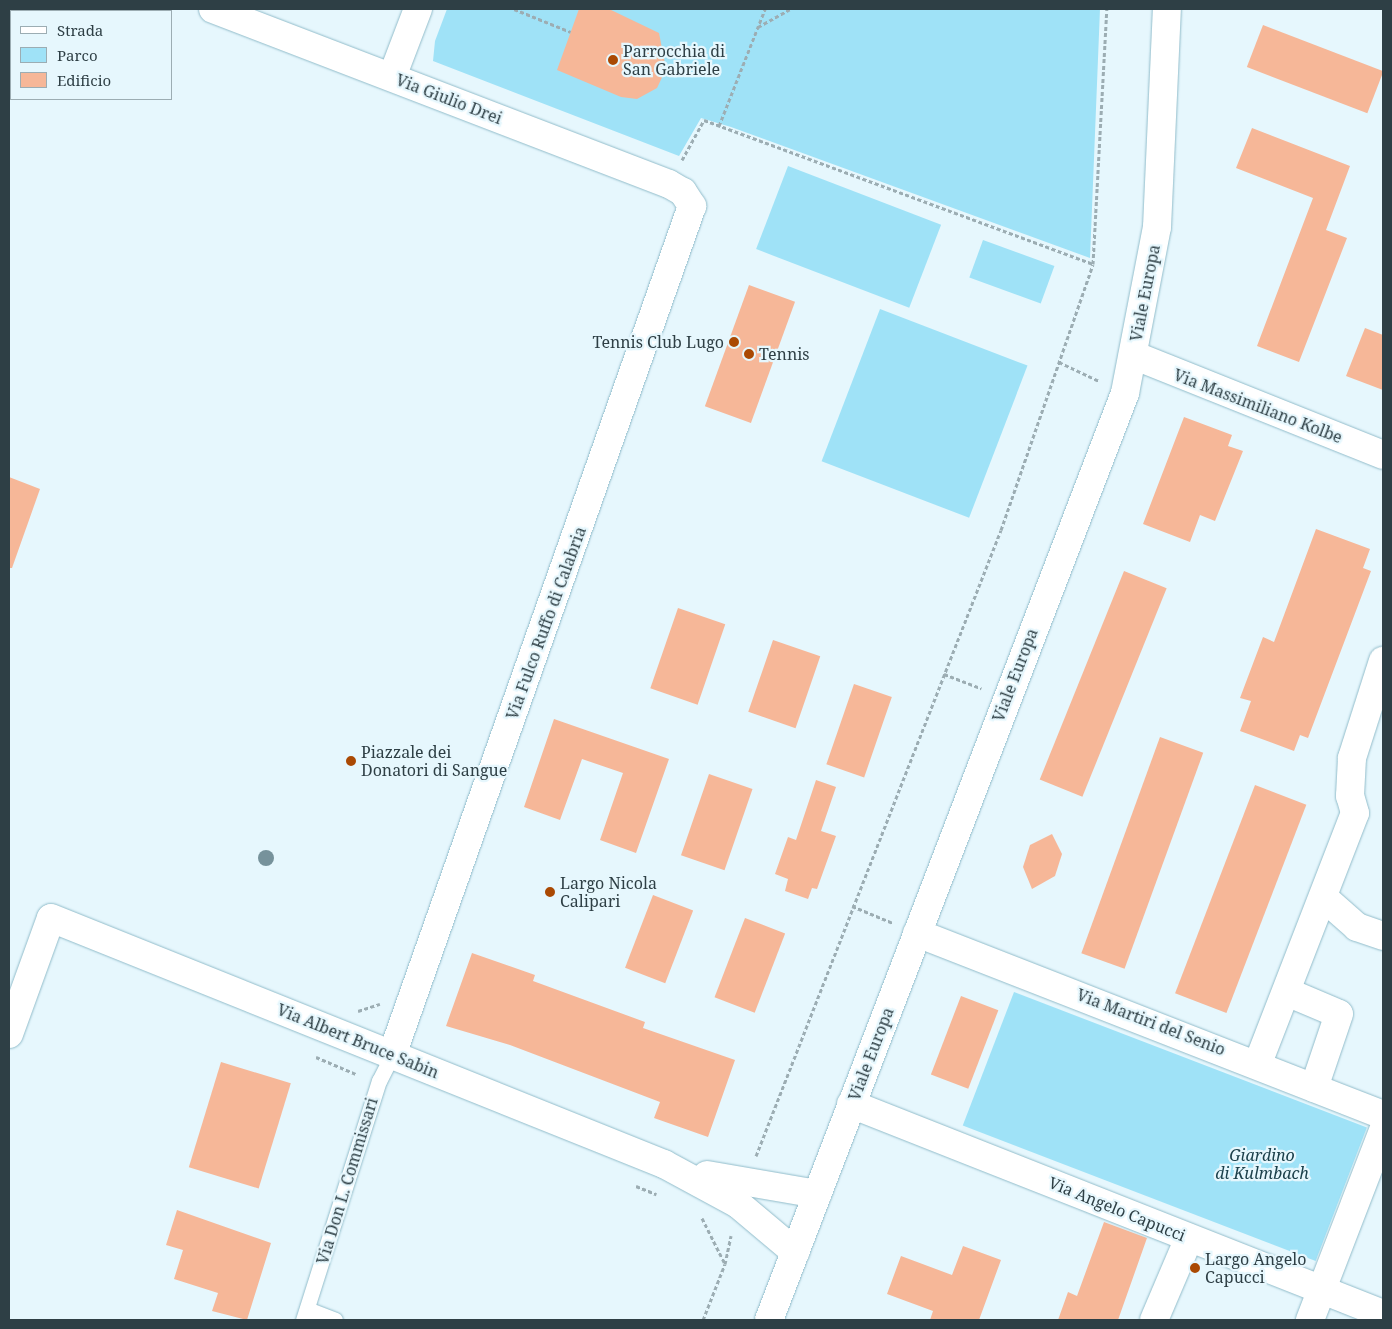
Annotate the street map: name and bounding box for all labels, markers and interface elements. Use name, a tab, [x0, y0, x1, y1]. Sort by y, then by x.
legend	[10, 10, 172, 100]
text: Strada	[57, 20, 103, 40]
place label: Parrocchia di San Gabriele	[623, 41, 725, 79]
text: Parco	[57, 45, 98, 65]
marker: Parrocchia di San Gabriele	[607, 54, 619, 66]
text: Edificio	[57, 70, 111, 90]
street label: Via Giulio Drei	[393, 70, 505, 128]
street label: Viale Europa	[1126, 243, 1164, 343]
place label: Tennis Club Lugo	[592, 332, 724, 352]
marker: Tennis Club Lugo	[728, 336, 740, 348]
place label: Tennis	[759, 344, 810, 364]
marker: Tennis	[743, 348, 755, 360]
street label: Via Massimiliano Kolbe	[1171, 365, 1345, 447]
street label: Via Fulco Ruffo di Calabria	[502, 524, 590, 722]
street label: Viale Europa	[988, 626, 1042, 724]
place label: Piazzale dei Donatori di Sangue	[361, 742, 507, 780]
marker: Piazzale dei Donatori di Sangue	[345, 755, 357, 767]
place label: Largo Nicola Calipari	[560, 873, 657, 911]
marker: Largo Nicola Calipari	[544, 886, 556, 898]
street label: Via Martiri del Senio	[1074, 985, 1228, 1059]
street label: Via Albert Bruce Sabin	[274, 1000, 442, 1082]
street label: Viale Europa	[844, 1005, 898, 1103]
street label: Via Don L. Commissari	[313, 1095, 381, 1267]
park label: Giardino di Kulmbach	[1215, 1145, 1309, 1183]
street label: Via Angelo Capucci	[1046, 1173, 1188, 1245]
place label: Largo Angelo Capucci	[1205, 1249, 1306, 1287]
marker: Largo Angelo Capucci	[1189, 1262, 1201, 1274]

